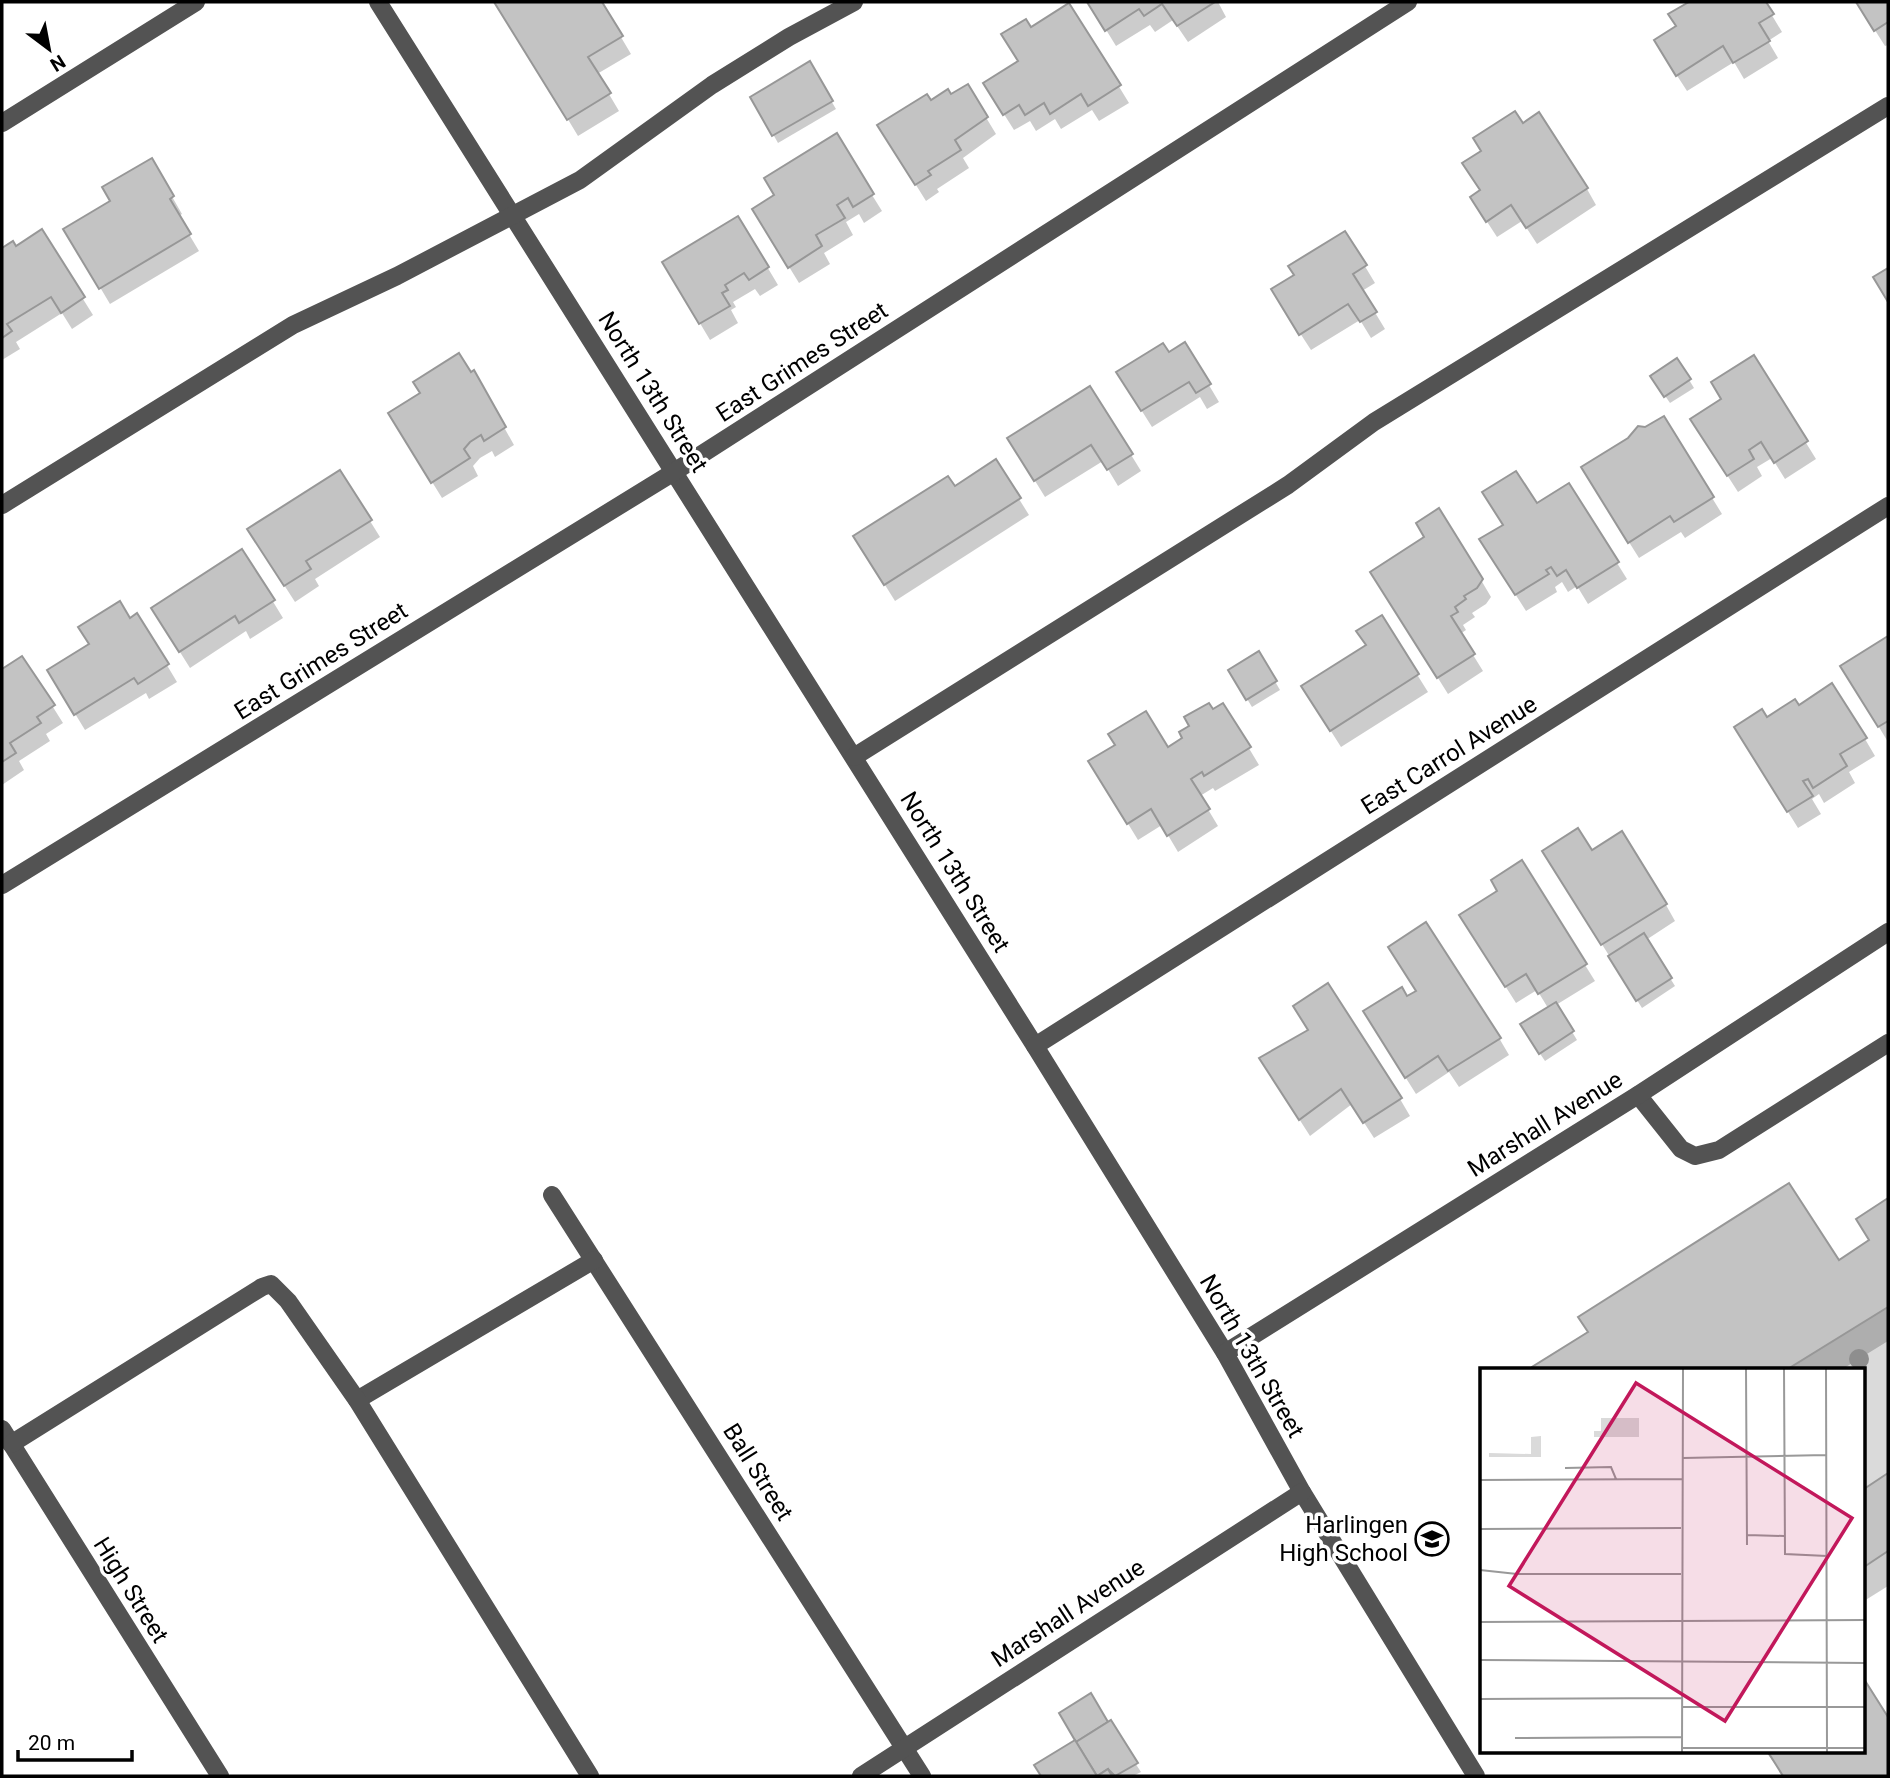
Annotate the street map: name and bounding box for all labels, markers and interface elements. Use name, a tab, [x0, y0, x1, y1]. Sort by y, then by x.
north arrow	[14, 14, 84, 84]
text: N	[46, 50, 70, 76]
street label: East Grimes Street	[711, 296, 893, 428]
street label: North 13th Street	[592, 307, 714, 478]
street label: East Grimes Street	[229, 596, 413, 726]
street label: East Carrol Avenue	[1356, 690, 1542, 820]
street label: North 13th Street	[894, 787, 1016, 958]
street label: Marshall Avenue	[1463, 1065, 1627, 1183]
street label: North 13th Street	[1194, 1269, 1310, 1443]
inset map	[1480, 1368, 1866, 1754]
street label: Ball Street	[717, 1418, 799, 1526]
place label: Harlingen High School	[1279, 1511, 1408, 1567]
school or university icon: Harlingen High School	[1413, 1520, 1451, 1558]
street label: High Street	[88, 1532, 174, 1648]
street label: Marshall Avenue	[986, 1553, 1150, 1673]
scale bar	[18, 1718, 131, 1762]
text: 20 m	[28, 1731, 75, 1755]

